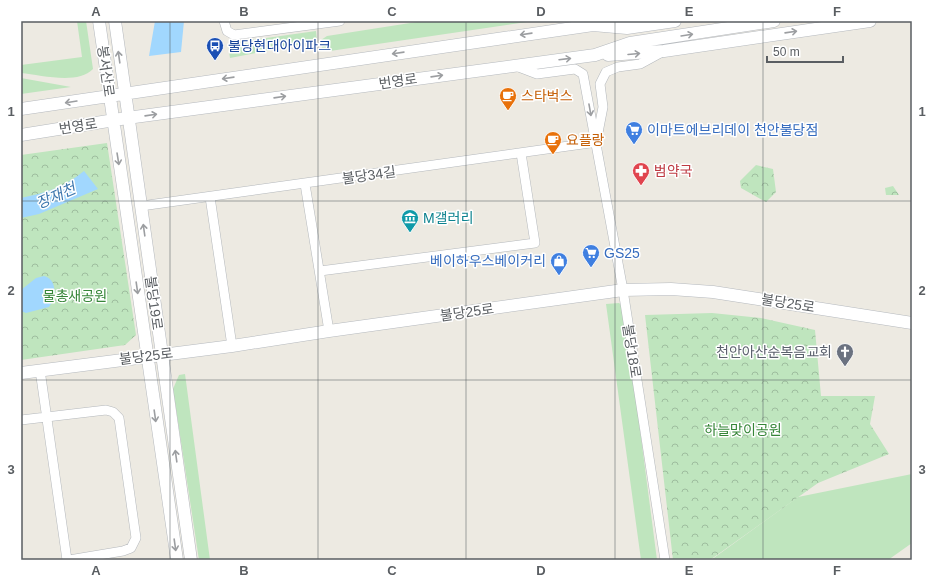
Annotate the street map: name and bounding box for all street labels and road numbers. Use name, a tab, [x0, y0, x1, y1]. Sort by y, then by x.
street label: 봉서산로	[94, 44, 118, 98]
street label: 번영로	[378, 70, 418, 92]
street label: 번영로	[58, 115, 98, 137]
street label: 불당34길	[341, 163, 397, 187]
street label: 불당19로	[142, 275, 166, 331]
street label: 불당25로	[760, 291, 816, 315]
street label: 불당25로	[439, 300, 495, 324]
street label: 불당18로	[620, 323, 644, 379]
street label: 불당25로	[118, 345, 174, 367]

